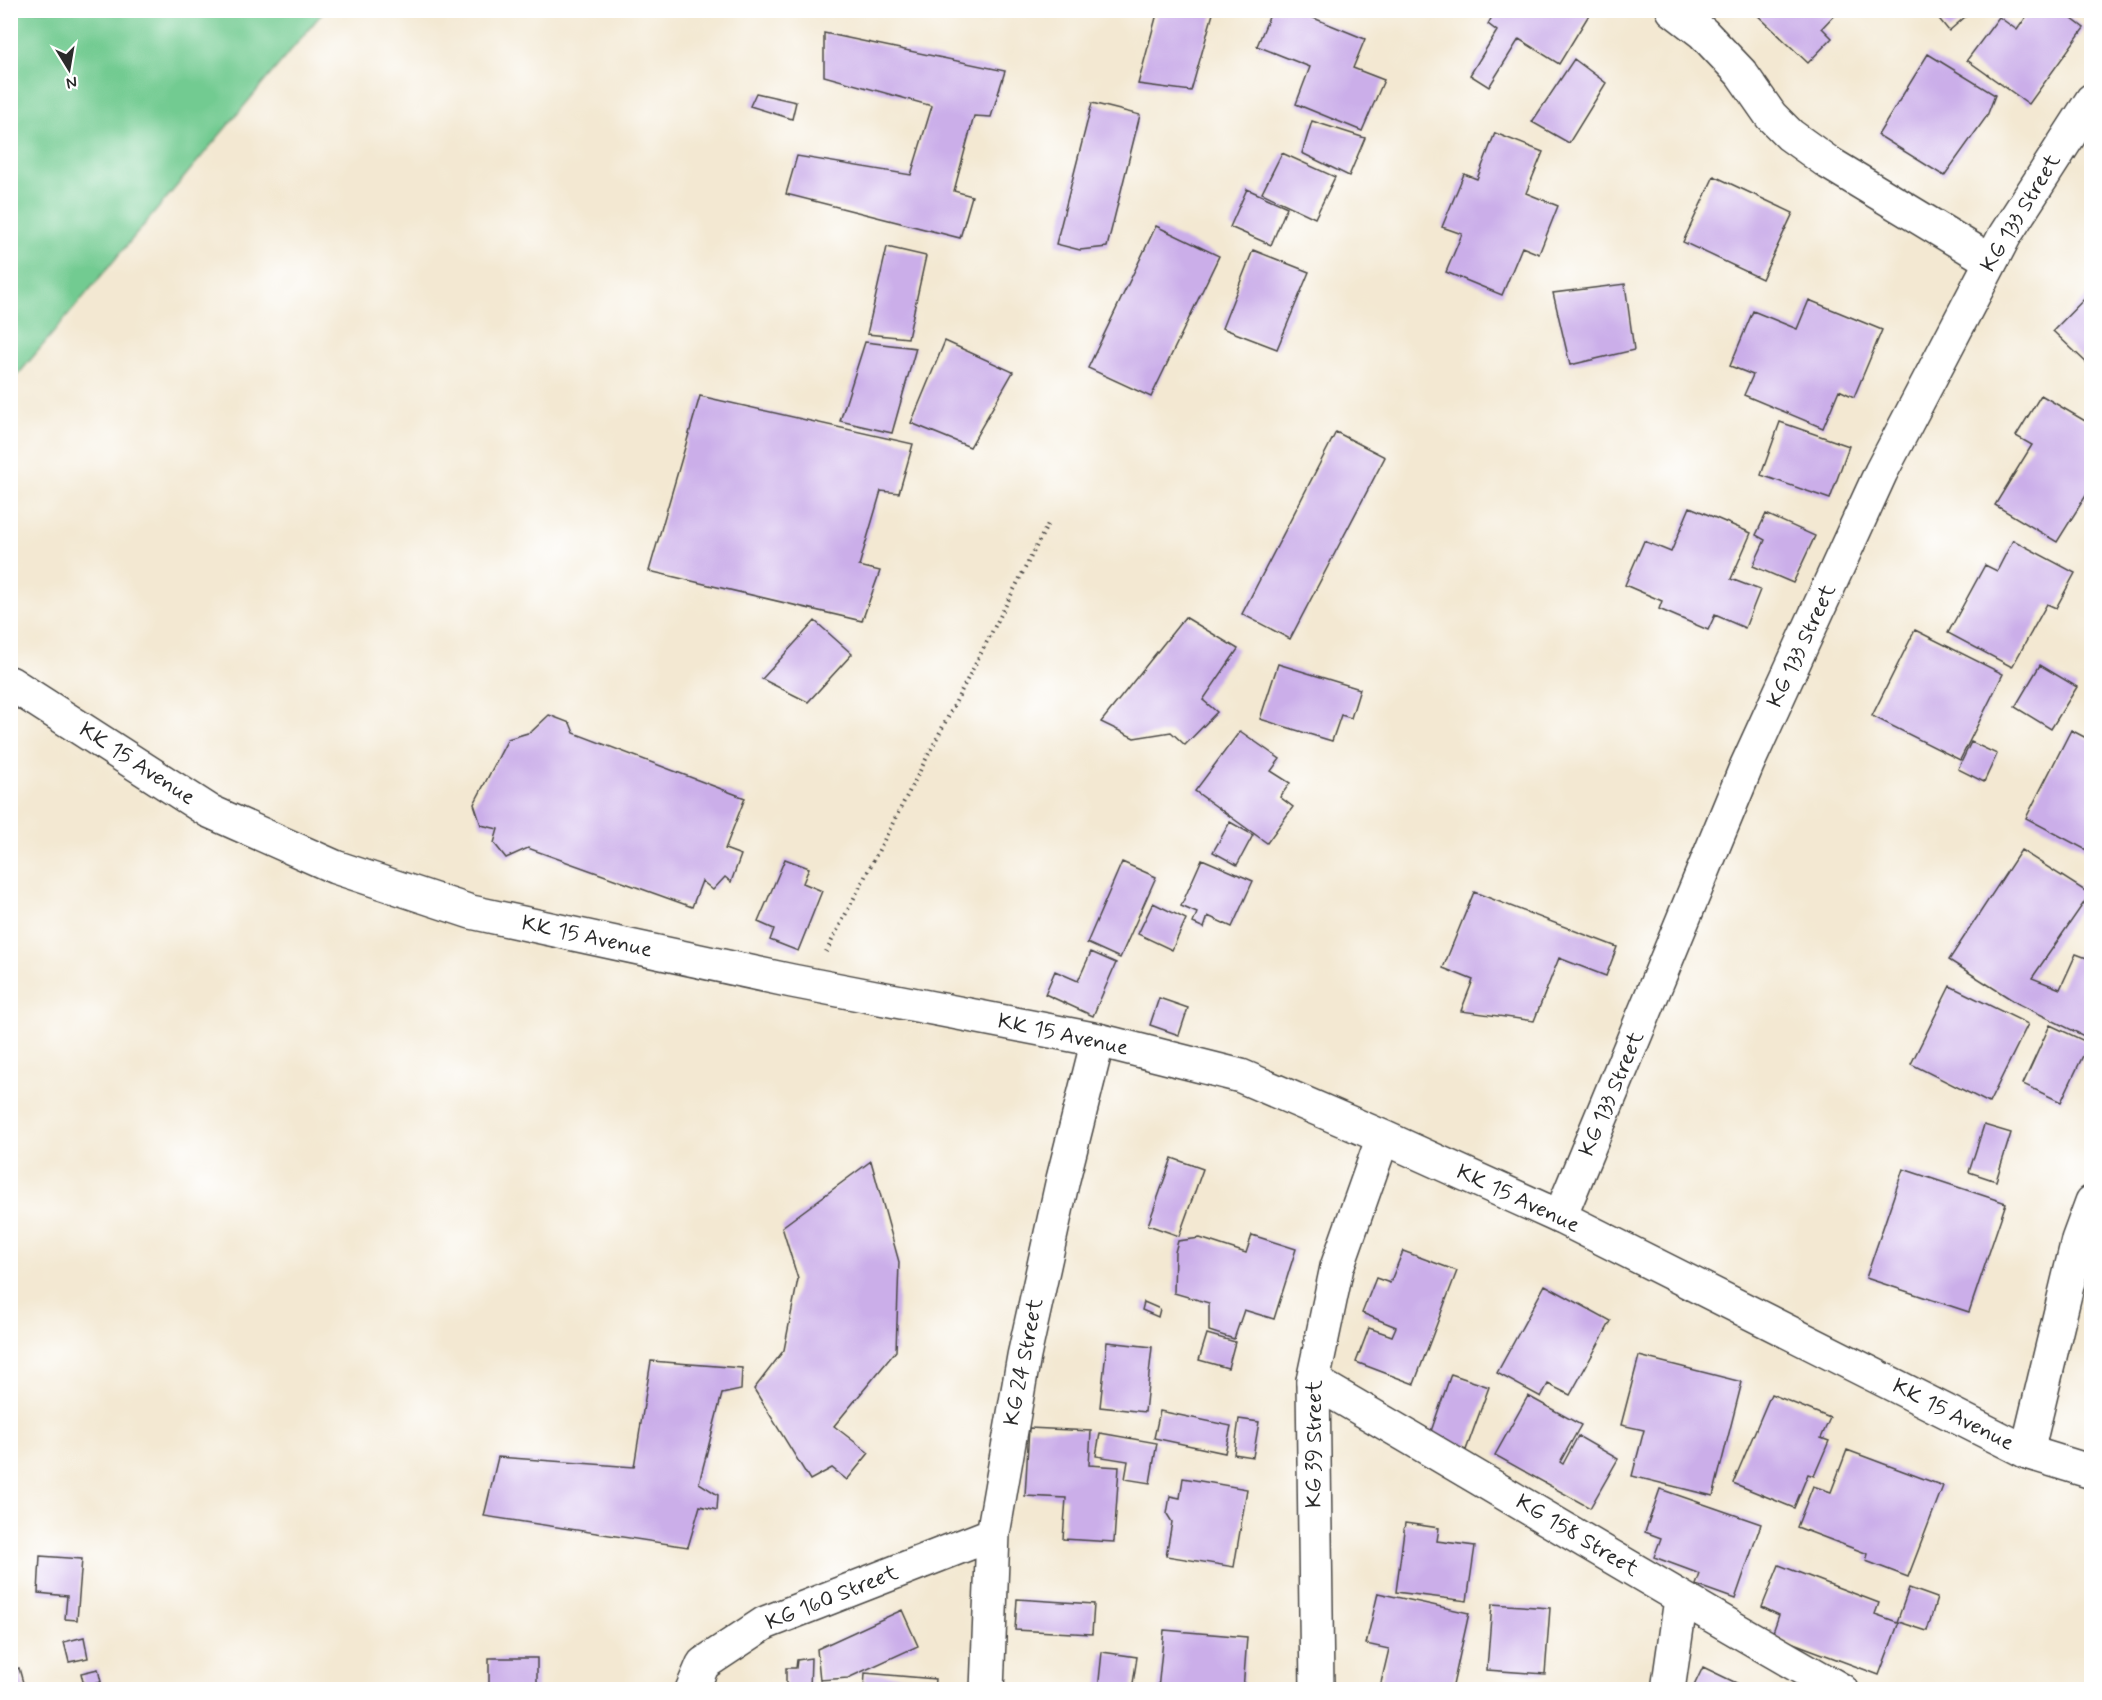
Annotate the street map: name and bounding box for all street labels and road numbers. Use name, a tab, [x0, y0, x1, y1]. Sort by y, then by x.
street label: KG 133 Street	[1975, 149, 2067, 277]
street label: KG 133 Street	[1761, 580, 1843, 712]
street label: KK 15 Avenue	[74, 716, 200, 812]
street label: KK 15 Avenue	[519, 910, 655, 965]
street label: KK 15 Avenue	[995, 1008, 1131, 1063]
street label: KG 133 Street	[1573, 1027, 1651, 1161]
street label: KK 15 Avenue	[1452, 1158, 1584, 1240]
street label: KG 24 Street	[998, 1296, 1050, 1428]
street label: KK 15 Avenue	[1888, 1372, 2019, 1458]
street label: KG 39 Street	[1301, 1380, 1329, 1508]
street label: KG 158 Street	[1510, 1488, 1644, 1584]
street label: KG 160 Street	[762, 1559, 902, 1637]

